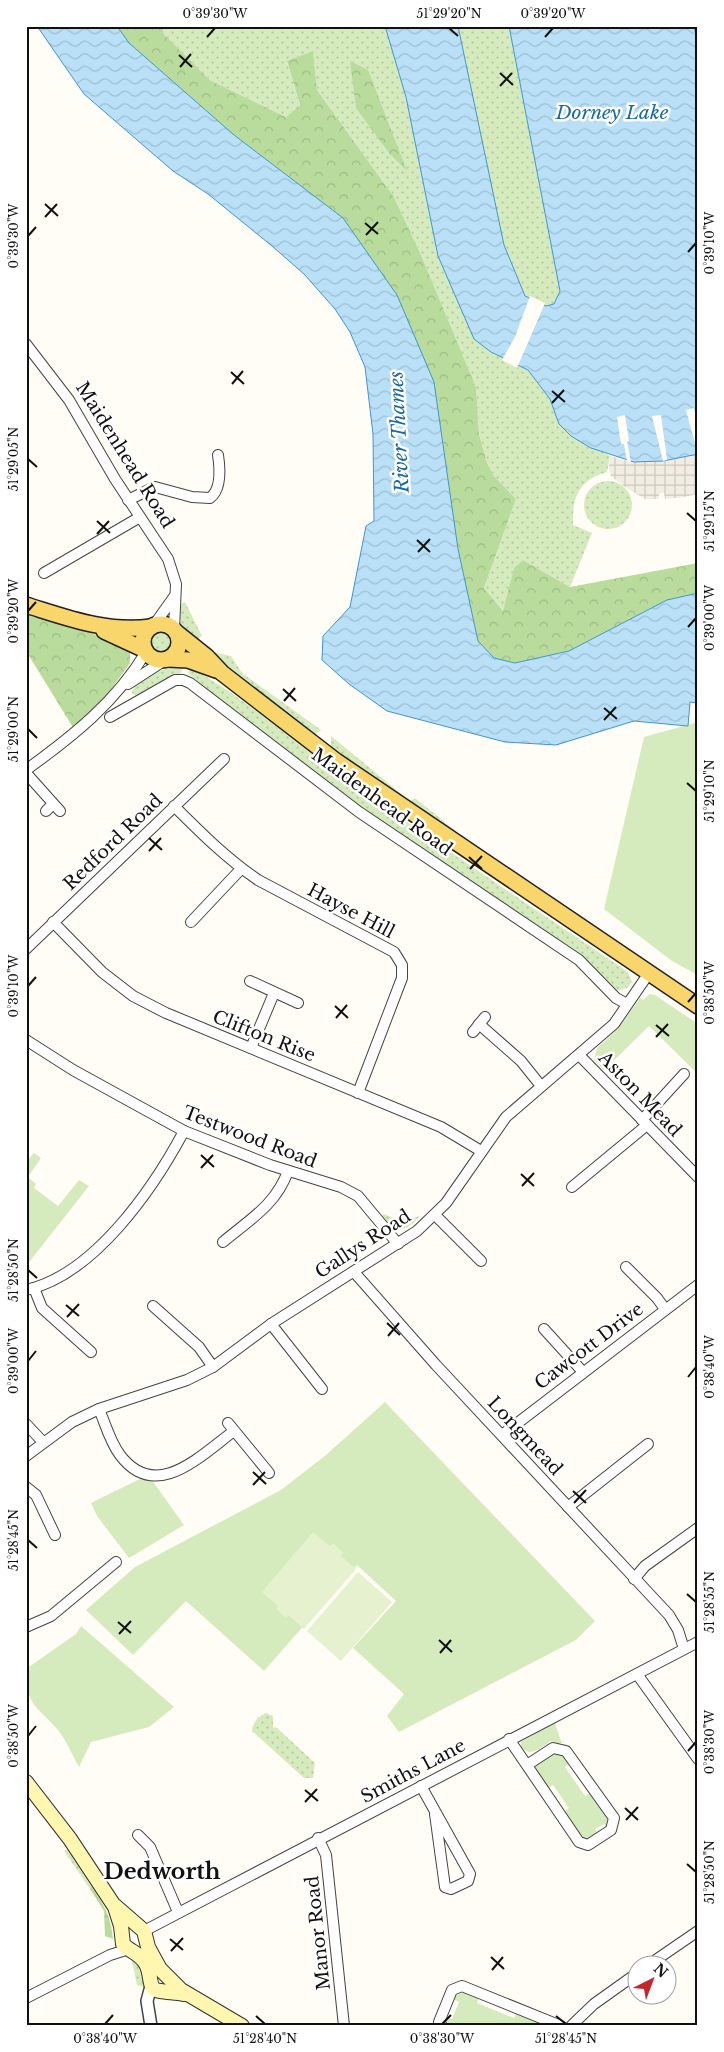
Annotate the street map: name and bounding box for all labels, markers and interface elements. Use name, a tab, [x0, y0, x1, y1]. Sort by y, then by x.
text: 0°39'30"W	[183, 6, 248, 21]
text: 51°29'20"N	[416, 6, 482, 21]
text: 0°39'20"W	[521, 6, 586, 21]
water label: Dorney Lake	[555, 101, 669, 124]
text: 0°39'30"W	[6, 203, 21, 268]
text: 0°39'10"W	[702, 211, 717, 274]
water label: River Thames	[384, 370, 414, 495]
street label: Maidenhead Road	[71, 378, 179, 532]
text: 51°29'05"N	[6, 427, 21, 491]
text: 51°29'15"N	[702, 490, 717, 552]
text: 0°39'20"W	[6, 578, 21, 643]
text: 0°39'00"W	[702, 584, 717, 651]
text: 51°29'00"N	[6, 696, 21, 762]
street label: Maidenhead Road	[307, 744, 457, 860]
text: 51°29'10"N	[702, 759, 717, 823]
street label: Redford Road	[59, 789, 167, 895]
street label: Hayse Hill	[304, 879, 399, 943]
text: 0°39'10"W	[6, 954, 21, 1017]
text: 0°38'50"W	[702, 960, 717, 1025]
street label: Clifton Rise	[209, 1005, 319, 1067]
street label: Aston Mead	[593, 1046, 686, 1141]
street label: Testwood Road	[180, 1101, 320, 1173]
street label: Gallys Road	[311, 1205, 415, 1283]
text: 51°28'50"N	[6, 1238, 21, 1302]
street label: Cawcott Drive	[530, 1298, 648, 1394]
text: 0°39'00"W	[6, 1327, 21, 1394]
text: 0°38'40"W	[702, 1334, 717, 1399]
street label: Longmead	[483, 1392, 567, 1480]
text: 51°28'45"N	[6, 1509, 21, 1571]
text: 51°28'55"N	[702, 1571, 717, 1633]
text: 0°38'50"W	[6, 1703, 21, 1768]
text: 0°38'30"W	[702, 1709, 717, 1774]
street label: Smiths Lane	[357, 1734, 469, 1808]
text: 51°28'50"N	[702, 1840, 717, 1904]
district label: Dedworth	[104, 1858, 221, 1885]
street label: Manor Road	[301, 1875, 335, 1991]
north arrow	[626, 1954, 676, 2004]
text: N	[650, 1959, 672, 1981]
text: 0°38'40"W	[73, 2031, 138, 2046]
text: 51°28'40"N	[233, 2031, 297, 2046]
text: 0°38'30"W	[410, 2031, 475, 2046]
text: 51°28'45"N	[535, 2031, 597, 2046]

